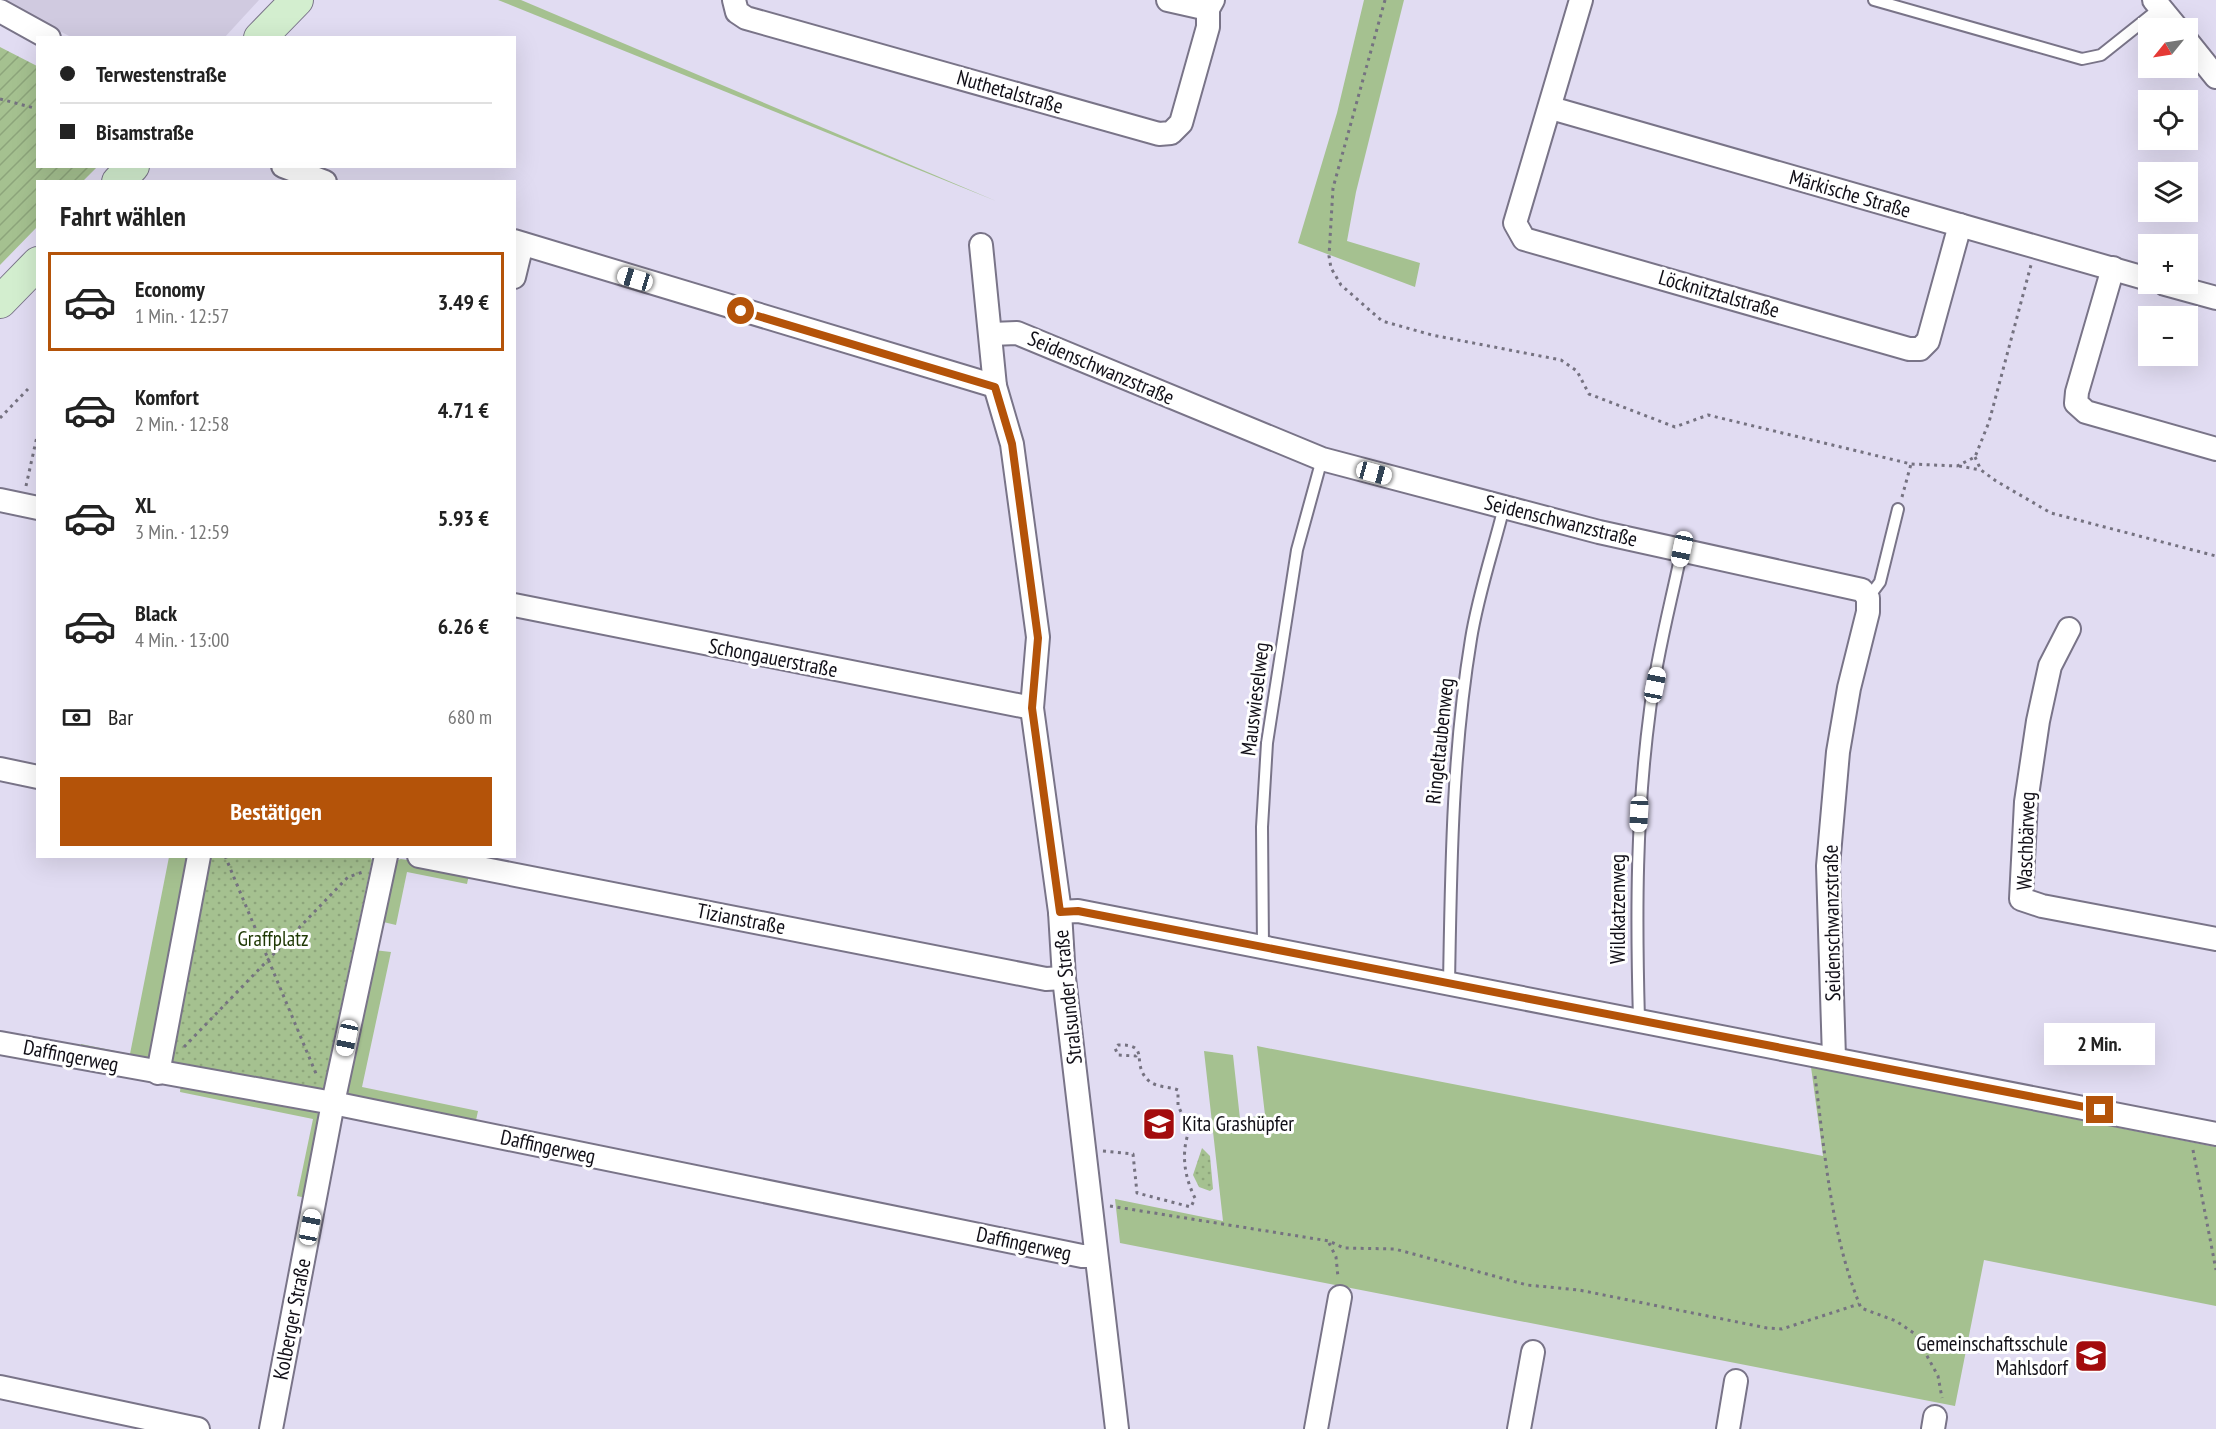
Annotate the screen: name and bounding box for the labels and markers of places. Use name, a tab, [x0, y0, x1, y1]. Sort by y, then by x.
school or university icon: Kita Grashüpfer	[1141, 1106, 1177, 1142]
place label: Kita Grashüpfer	[1182, 1110, 1294, 1137]
place label: Gemeinschaftsschule Mahlsdorf	[1916, 1330, 2069, 1381]
school or university icon: Gemeinschaftsschule Mahlsdorf	[2073, 1338, 2109, 1374]

